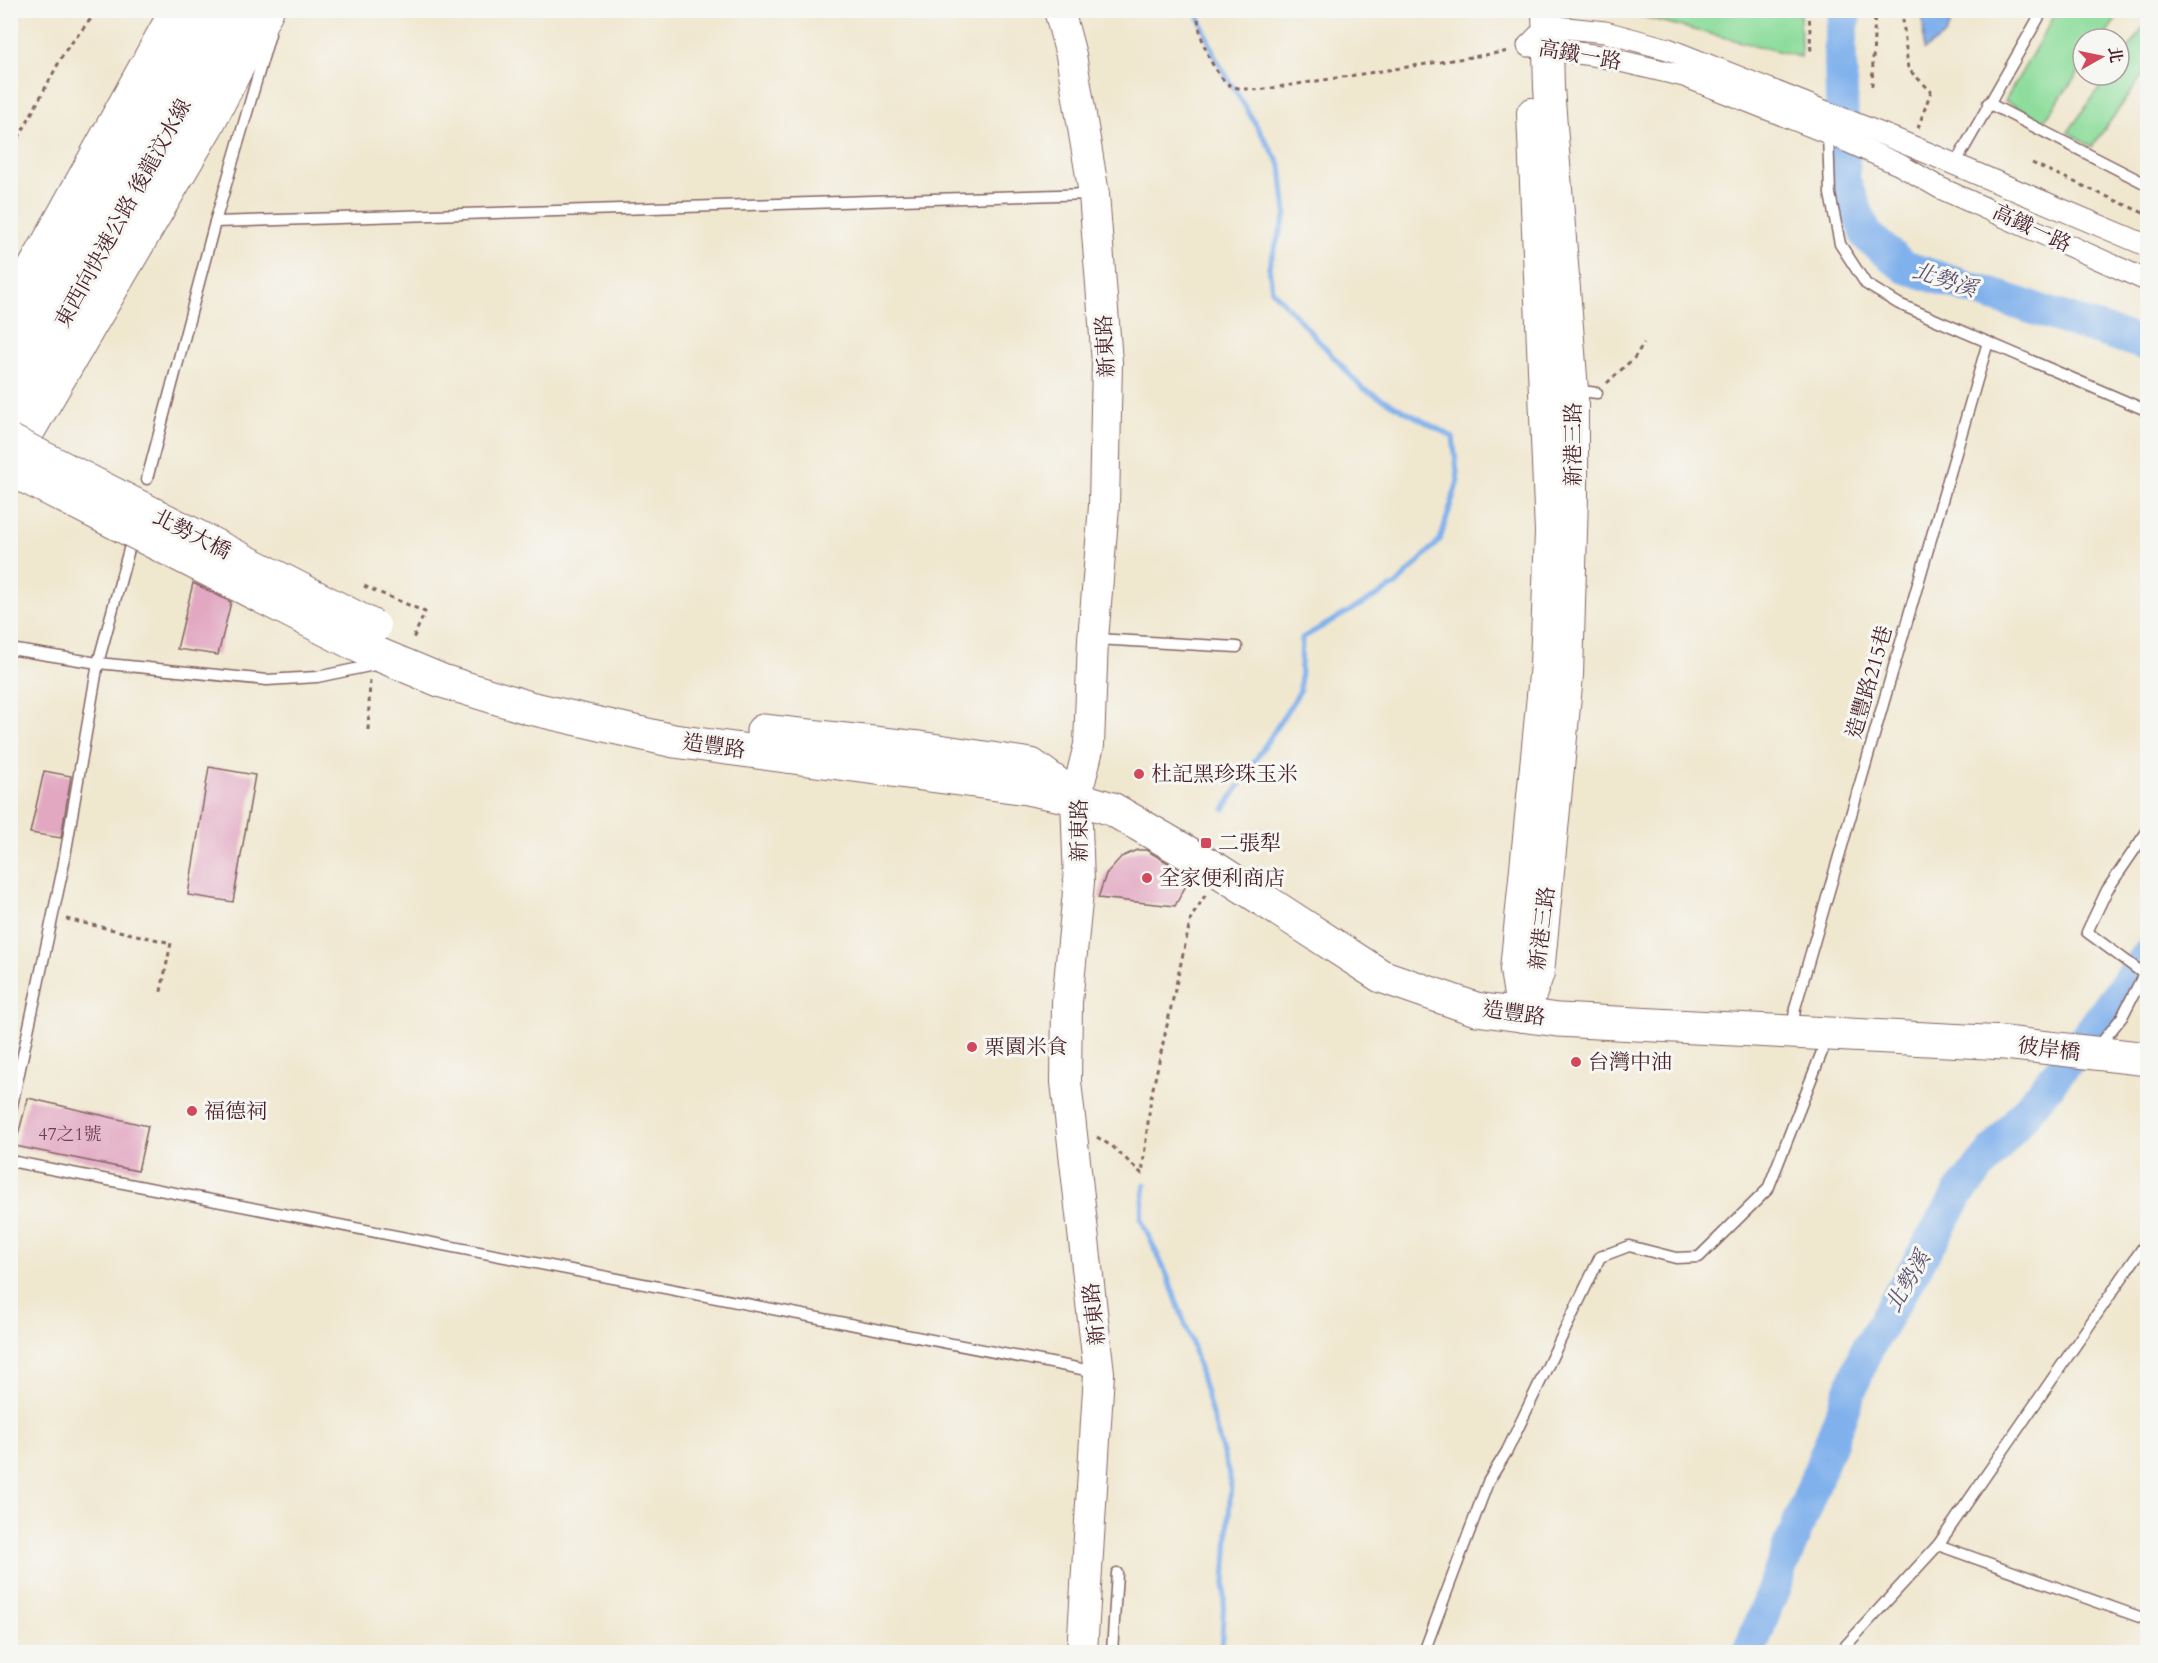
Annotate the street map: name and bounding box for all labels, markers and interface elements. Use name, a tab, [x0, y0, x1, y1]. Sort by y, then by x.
north arrow	[2071, 27, 2131, 87]
street label: 高鐵一路	[1536, 34, 1624, 77]
text: 北	[2103, 45, 2127, 64]
street label: 東西向快速公路 後龍汶水線	[48, 94, 199, 333]
street label: 高鐵一路	[1988, 198, 2076, 259]
water label: 北勢溪	[1909, 255, 1983, 305]
street label: 新東路	[1089, 314, 1122, 378]
street label: 新港三路	[1559, 402, 1588, 486]
street label: 北勢大橋	[148, 502, 236, 566]
street label: 造豐路215巷	[1840, 622, 1899, 742]
street label: 造豐路	[681, 728, 747, 765]
place label: 杜記黑珍珠玉米	[1151, 760, 1298, 789]
marker: 杜記黑珍珠玉米	[1132, 767, 1146, 781]
street label: 新東路	[1065, 799, 1094, 862]
place label: 二張犁	[1218, 829, 1281, 858]
marker: 二張犁	[1199, 836, 1213, 850]
place label: 全家便利商店	[1159, 864, 1285, 893]
marker: 全家便利商店	[1140, 871, 1154, 885]
street label: 新港三路	[1523, 885, 1562, 972]
street label: 造豐路	[1481, 995, 1547, 1032]
street label: 彼岸橋	[2016, 1031, 2082, 1068]
place label: 栗園米食	[984, 1033, 1068, 1062]
marker: 栗園米食	[965, 1040, 979, 1054]
place label: 台灣中油	[1588, 1048, 1672, 1077]
marker: 台灣中油	[1569, 1055, 1583, 1069]
place label: 福德祠	[204, 1097, 267, 1126]
marker: 福德祠	[185, 1104, 199, 1118]
house number: 47之1號	[38, 1122, 102, 1147]
water label: 北勢溪	[1878, 1244, 1938, 1318]
street label: 新東路	[1077, 1281, 1112, 1347]

